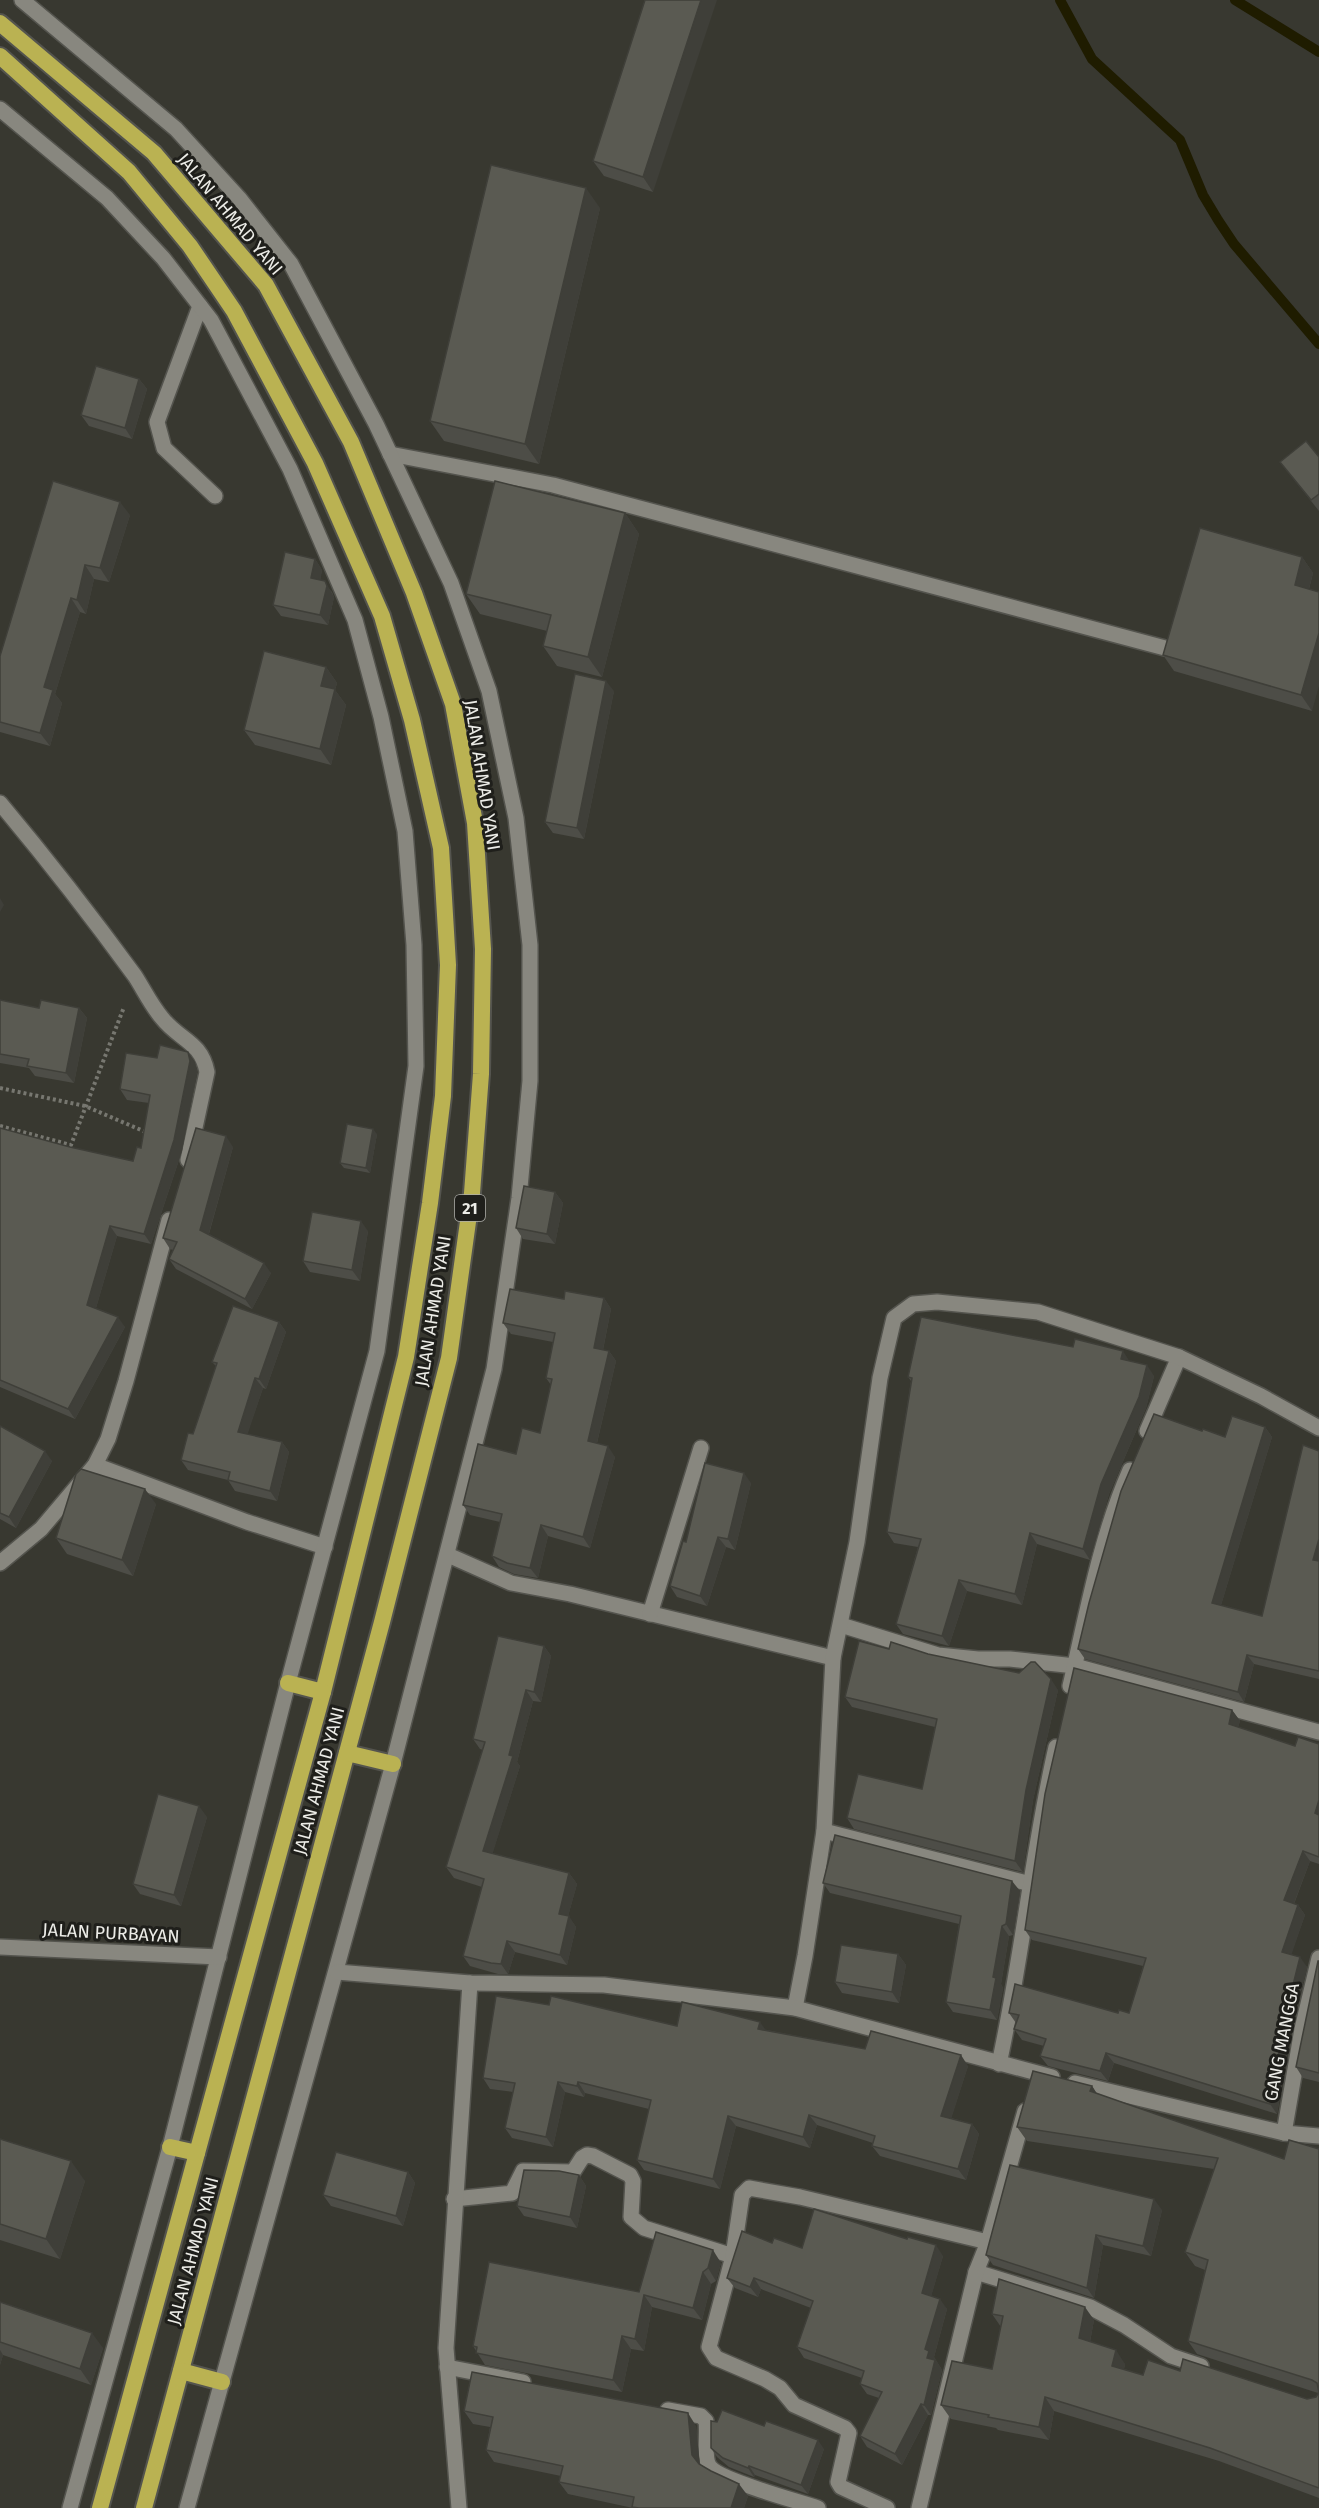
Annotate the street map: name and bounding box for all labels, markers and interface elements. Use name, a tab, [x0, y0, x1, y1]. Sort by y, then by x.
street label: JALAN AHMAD YANI	[173, 149, 287, 279]
street label: JALAN AHMAD YANI	[459, 698, 505, 852]
road number: 21	[455, 1195, 485, 1221]
street label: JALAN AHMAD YANI	[410, 1234, 456, 1388]
street label: JALAN AHMAD YANI	[289, 1705, 349, 1857]
street label: JALAN PURBAYAN	[42, 1918, 180, 1948]
street label: GANG MANGGA	[1260, 1980, 1304, 2103]
street label: JALAN AHMAD YANI	[163, 2175, 223, 2327]

